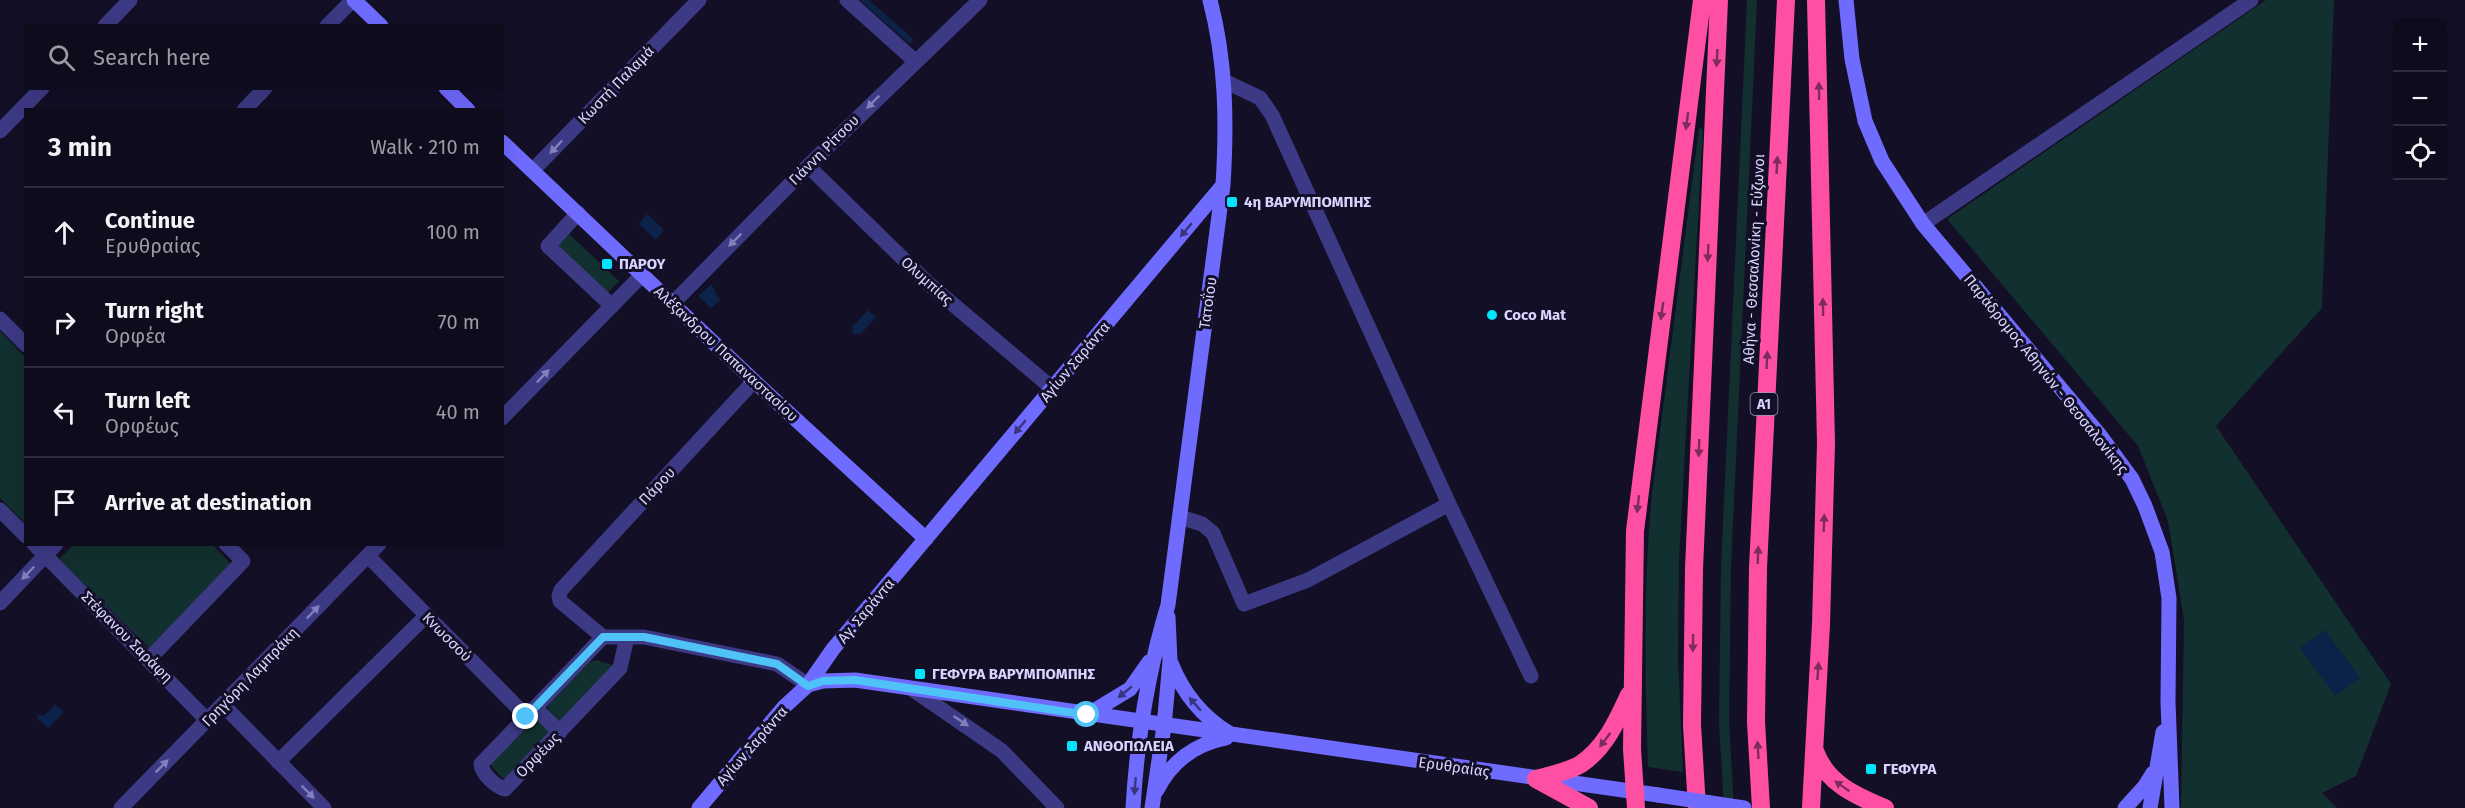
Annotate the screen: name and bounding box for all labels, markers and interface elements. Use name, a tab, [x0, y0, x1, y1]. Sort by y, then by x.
map controls	[2393, 18, 2447, 180]
button: +	[2393, 18, 2447, 72]
search box	[24, 24, 504, 90]
icon: search	[45, 41, 78, 74]
street label: Κωστή Παλαμά	[574, 42, 658, 128]
text: Search here	[93, 44, 211, 71]
one-way arrow	[1712, 49, 1721, 68]
button: −	[2393, 72, 2447, 126]
one-way arrow	[1814, 82, 1824, 101]
one-way arrow	[867, 95, 881, 109]
street label: Γιάννη Ρίτσου	[785, 111, 863, 189]
one-way arrow	[1683, 111, 1692, 130]
button: locate	[2393, 126, 2447, 180]
text: 3 min	[48, 132, 112, 163]
text: Walk · 210 m	[370, 135, 480, 159]
one-way arrow	[549, 140, 563, 154]
street label: Αθήνα - Θεσσαλονίκη - Εύζωνοι	[1739, 153, 1769, 365]
one-way arrow	[1772, 156, 1782, 175]
place label: 4η ΒΑΡΥΜΠΟΜΠΗΣ	[1244, 193, 1371, 211]
marker: 4η ΒΑΡΥΜΠΟΜΠΗΣ	[1225, 195, 1239, 209]
text: Continue	[105, 207, 195, 234]
icon: ahead	[48, 216, 81, 249]
text: 100 m	[427, 220, 480, 244]
one-way arrow	[1180, 222, 1193, 237]
one-way arrow	[729, 233, 743, 247]
text: Ερυθραίας	[105, 234, 200, 258]
one-way arrow	[1703, 244, 1712, 263]
street label: Ολυμπίας	[897, 253, 957, 309]
place label: ΠΑΡΟΥ	[619, 255, 667, 273]
marker: ΠΑΡΟΥ	[600, 257, 614, 271]
street label: Παράδρομος Αθηνών - Θεσσαλονίκης	[1960, 271, 2132, 477]
street label: Τατοΐου	[1195, 276, 1221, 330]
street label: Αλέξανδρου Παπαναστασίου	[650, 283, 802, 425]
text: Turn right	[105, 297, 204, 324]
one-way arrow	[1819, 298, 1828, 317]
one-way arrow	[1658, 301, 1667, 320]
icon: right	[48, 306, 81, 339]
place label: Coco Mat	[1504, 306, 1566, 324]
marker: Coco Mat	[1485, 308, 1499, 322]
text: 70 m	[438, 310, 480, 334]
street label: Αγίων Σαράντα	[1036, 318, 1114, 406]
text: Ορφέα	[105, 324, 166, 348]
one-way arrow	[1762, 350, 1771, 369]
one-way arrow	[536, 370, 550, 384]
text: Turn left	[105, 387, 190, 414]
road number: Α1	[1750, 393, 1778, 415]
icon: left	[48, 396, 81, 429]
text: 40 m	[436, 400, 480, 424]
text: Ορφέως	[105, 414, 179, 438]
one-way arrow	[1014, 419, 1027, 434]
one-way arrow	[1694, 439, 1703, 458]
street label: Πάρου	[635, 463, 679, 509]
icon: arrive	[48, 486, 81, 519]
text: Arrive at destination	[105, 489, 312, 516]
one-way arrow	[1633, 495, 1643, 514]
one-way arrow	[1819, 514, 1829, 533]
one-way arrow	[1754, 545, 1763, 564]
one-way arrow	[21, 566, 35, 581]
street label: Αγ. Σαράντα	[834, 575, 898, 647]
street label: Στέφανου Σαράφη	[78, 588, 176, 686]
one-way arrow	[306, 605, 320, 620]
street label: Κνωσσού	[419, 609, 475, 665]
street label: Γρηγόρη Λαμπράκη	[198, 624, 302, 730]
one-way arrow	[1688, 633, 1698, 652]
one-way arrow	[1814, 662, 1823, 681]
place label: ΓΕΦΥΡΑ ΒΑΡΥΜΠΟΜΠΗΣ	[932, 665, 1096, 683]
marker: ΓΕΦΥΡΑ ΒΑΡΥΜΠΟΜΠΗΣ	[913, 667, 927, 681]
one-way arrow	[1117, 685, 1133, 698]
one-way arrow	[1189, 697, 1202, 712]
route start	[1073, 701, 1099, 727]
route end	[512, 703, 538, 729]
street label: Αγίων Σαράντα	[713, 703, 791, 789]
one-way arrow	[952, 715, 968, 727]
street label: Ορφέως	[512, 729, 564, 781]
one-way arrow	[1599, 732, 1611, 747]
place label: ΑΝΘΟΠΩΛΕΙΑ	[1083, 737, 1175, 755]
marker: ΑΝΘΟΠΩΛΕΙΑ	[1065, 739, 1079, 753]
one-way arrow	[1753, 740, 1762, 759]
street label: Ερυθραίας	[1417, 753, 1491, 781]
one-way arrow	[154, 760, 168, 774]
place label: ΓΕΦΥΡΑ	[1883, 760, 1937, 778]
marker: ΓΕΦΥΡΑ	[1864, 762, 1878, 776]
one-way arrow	[1130, 777, 1140, 796]
one-way arrow	[1834, 781, 1850, 792]
one-way arrow	[300, 784, 314, 798]

